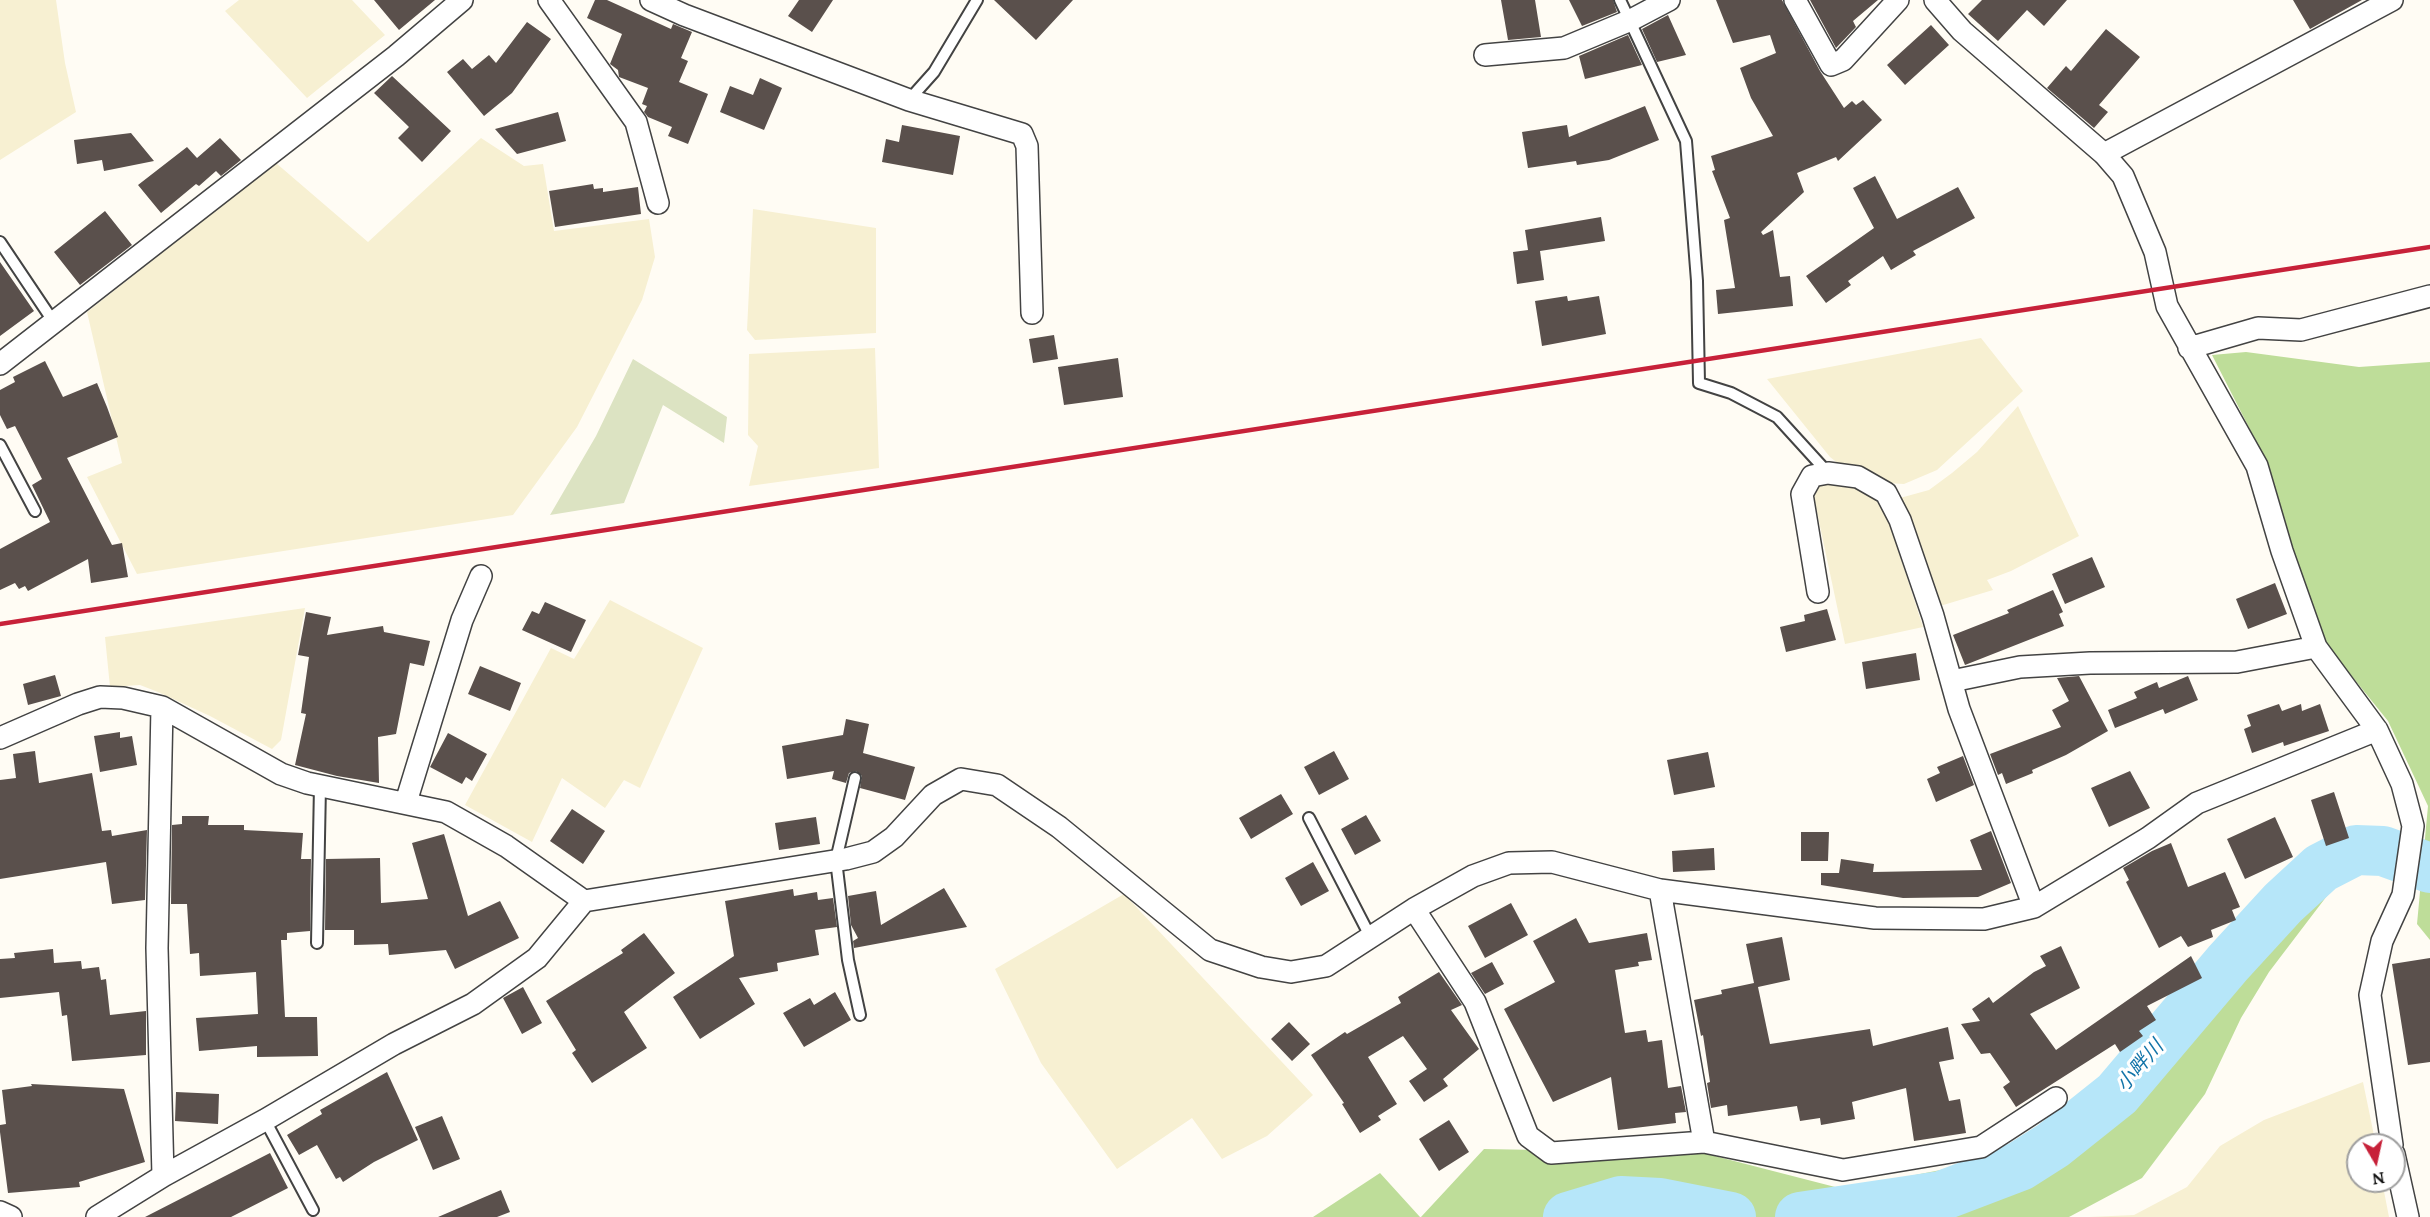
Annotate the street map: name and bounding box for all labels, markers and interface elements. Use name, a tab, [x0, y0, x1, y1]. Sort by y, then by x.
water label: 小畔川	[2111, 1035, 2169, 1097]
north arrow	[2346, 1133, 2406, 1193]
text: N	[2371, 1168, 2386, 1190]

